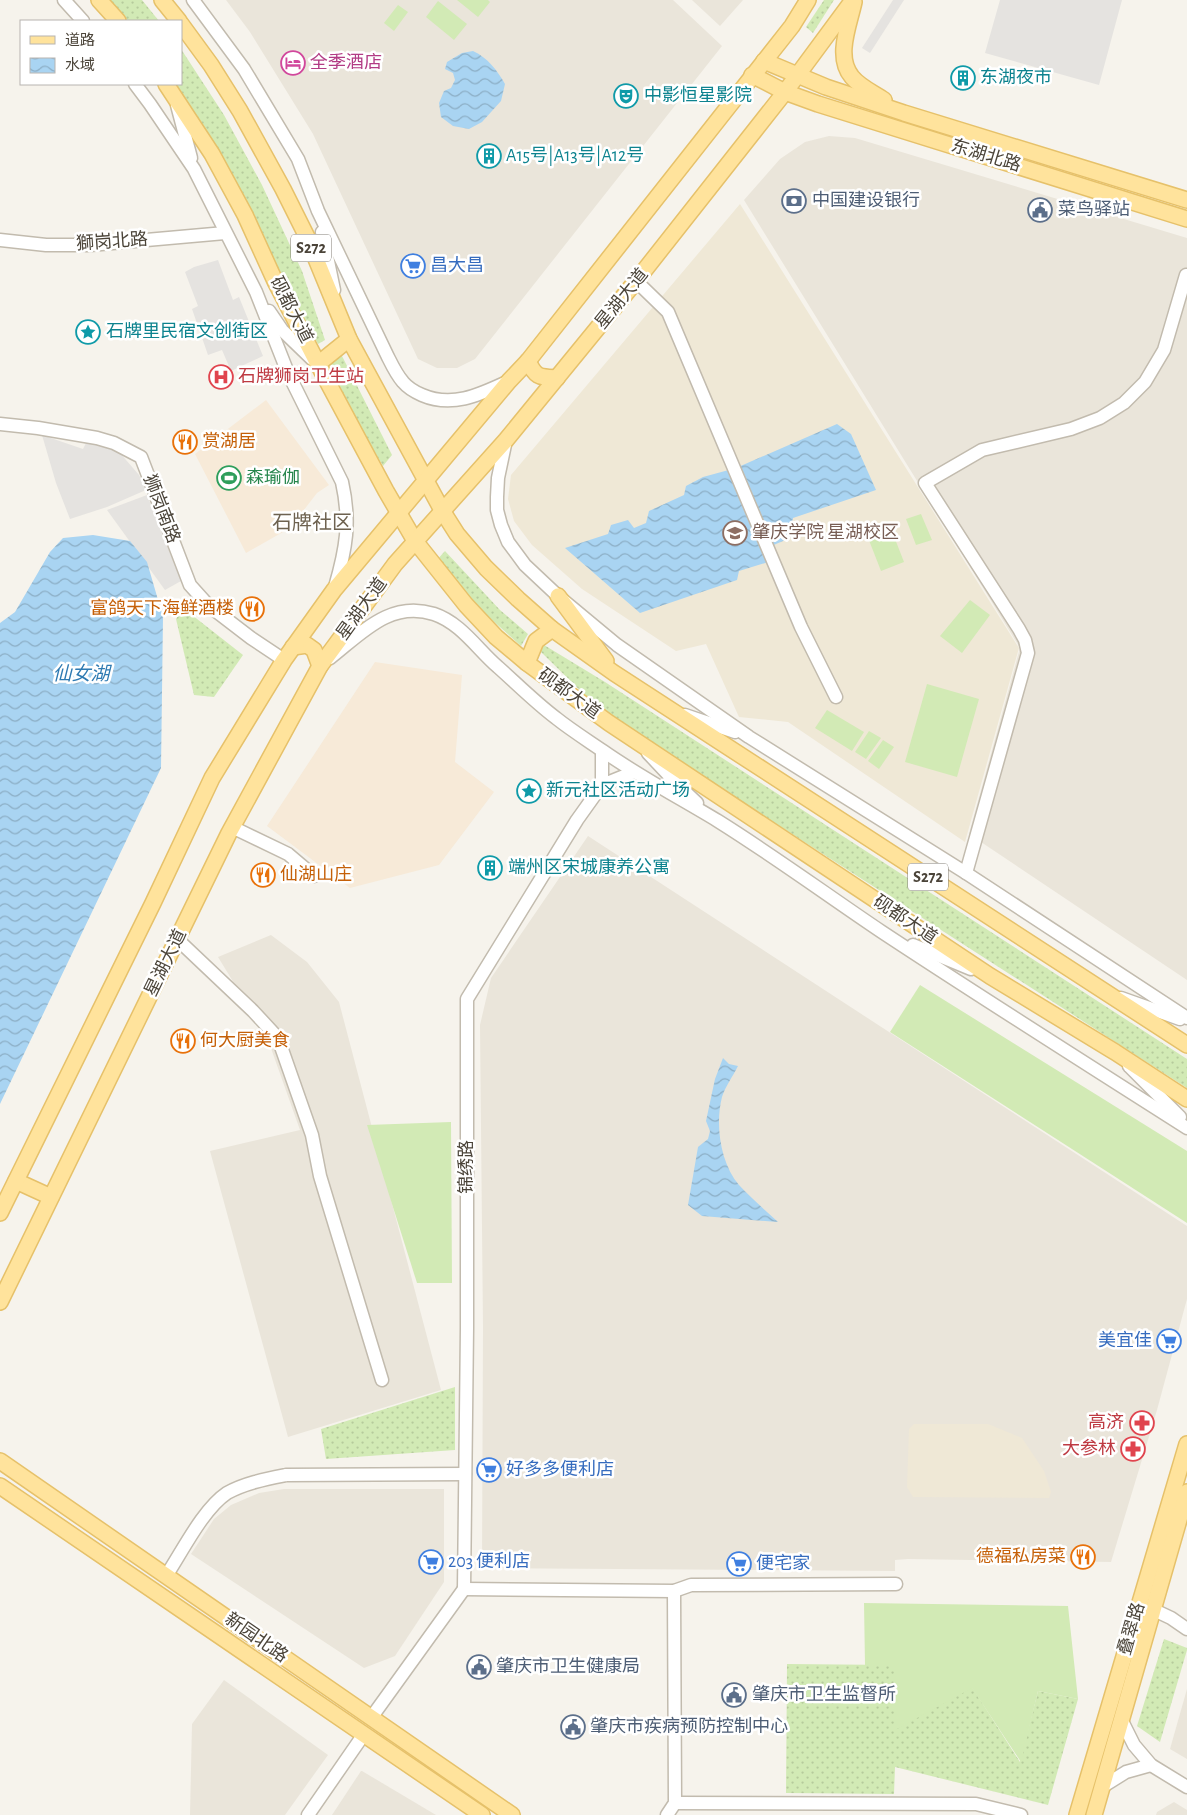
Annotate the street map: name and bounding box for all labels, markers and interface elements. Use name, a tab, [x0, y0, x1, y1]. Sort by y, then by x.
legend	[20, 20, 182, 85]
text: 道路	[65, 32, 95, 48]
hotel icon: 全季酒店	[280, 50, 306, 76]
place label: 全季酒店	[310, 52, 382, 72]
text: 水域	[65, 57, 95, 73]
building icon: 东湖夜市	[950, 65, 976, 91]
place label: 东湖夜市	[980, 67, 1052, 87]
theatre icon: 中影恒星影院	[613, 83, 639, 109]
place label: 中影恒星影院	[644, 85, 752, 105]
street label: 东湖北路	[949, 135, 1024, 175]
building icon: A15号|A13号|A12号	[476, 143, 502, 169]
place label: A15号|A13号|A12号	[506, 145, 644, 166]
bank icon: 中国建设银行	[781, 188, 807, 214]
place label: 中国建设银行	[812, 190, 920, 210]
public building icon: 菜鸟驿站	[1027, 197, 1053, 223]
place label: 菜鸟驿站	[1058, 199, 1130, 219]
street label: 獅岗北路	[75, 229, 149, 253]
road number: S272	[291, 234, 331, 262]
supermarket icon: 昌大昌	[400, 253, 426, 279]
place label: 昌大昌	[430, 255, 484, 275]
street label: 星湖大道	[591, 264, 652, 333]
street label: 砚都大道	[267, 273, 317, 346]
place icon: 石牌里民宿文创街区	[75, 319, 101, 345]
place label: 石牌里民宿文创街区	[106, 321, 268, 341]
hospital icon: 石牌狮岗卫生站	[208, 364, 234, 390]
place label: 石牌狮岗卫生站	[238, 366, 364, 386]
restaurant icon: 赏湖居	[172, 429, 198, 455]
place label: 赏湖居	[202, 431, 256, 451]
sports icon: 森瑜伽	[216, 465, 242, 491]
place label: 森瑜伽	[246, 467, 300, 487]
street label: 狮岗南路	[140, 471, 184, 546]
district label: 石牌社区	[272, 512, 352, 533]
school or university icon: 肇庆学院 星湖校区	[722, 520, 748, 546]
place label: 肇庆学院 星湖校区	[752, 522, 899, 542]
street label: 星湖大道	[332, 573, 390, 643]
restaurant icon: 富鸽天下海鲜酒楼	[239, 596, 265, 622]
place label: 富鸽天下海鲜酒楼	[90, 598, 234, 618]
water label: 仙女湖	[52, 663, 112, 684]
street label: 砚都大道	[535, 664, 605, 722]
place icon: 新元社区活动广场	[516, 778, 542, 804]
place label: 新元社区活动广场	[546, 780, 690, 800]
building icon: 端州区宋城康养公寓	[477, 855, 503, 881]
place label: 端州区宋城康养公寓	[508, 857, 670, 877]
restaurant icon: 仙湖山庄	[250, 862, 276, 888]
place label: 仙湖山庄	[280, 864, 352, 884]
road number: S272	[908, 864, 948, 890]
street label: 砚都大道	[870, 891, 941, 948]
street label: 星湖大道	[140, 926, 190, 999]
restaurant icon: 何大厨美食	[170, 1028, 196, 1054]
place label: 何大厨美食	[200, 1030, 290, 1050]
street label: 锦绣路	[456, 1140, 476, 1194]
supermarket icon: 美宜佳	[1156, 1328, 1182, 1354]
place label: 美宜佳	[1098, 1330, 1152, 1350]
pharmacy icon: 高济	[1129, 1410, 1155, 1436]
place label: 高济	[1088, 1412, 1124, 1432]
pharmacy icon: 大参林	[1120, 1436, 1146, 1462]
place label: 大参林	[1062, 1438, 1116, 1458]
supermarket icon: 好多多便利店	[476, 1457, 502, 1483]
place label: 好多多便利店	[506, 1459, 614, 1479]
restaurant icon: 德福私房菜	[1070, 1544, 1096, 1570]
place label: 德福私房菜	[976, 1546, 1066, 1566]
supermarket icon: 203 便利店	[418, 1549, 444, 1575]
place label: 203 便利店	[448, 1551, 530, 1571]
supermarket icon: 便宅家	[726, 1551, 752, 1577]
place label: 便宅家	[756, 1553, 810, 1573]
street label: 叠翠路	[1114, 1600, 1148, 1657]
street label: 新园北路	[221, 1608, 292, 1666]
public building icon: 肇庆市卫生健康局	[466, 1654, 492, 1680]
place label: 肇庆市卫生健康局	[496, 1656, 640, 1676]
public building icon: 肇庆市卫生监督所	[721, 1682, 747, 1708]
place label: 肇庆市卫生监督所	[752, 1684, 896, 1704]
public building icon: 肇庆市疾病预防控制中心	[560, 1714, 586, 1740]
place label: 肇庆市疾病预防控制中心	[590, 1716, 788, 1736]

